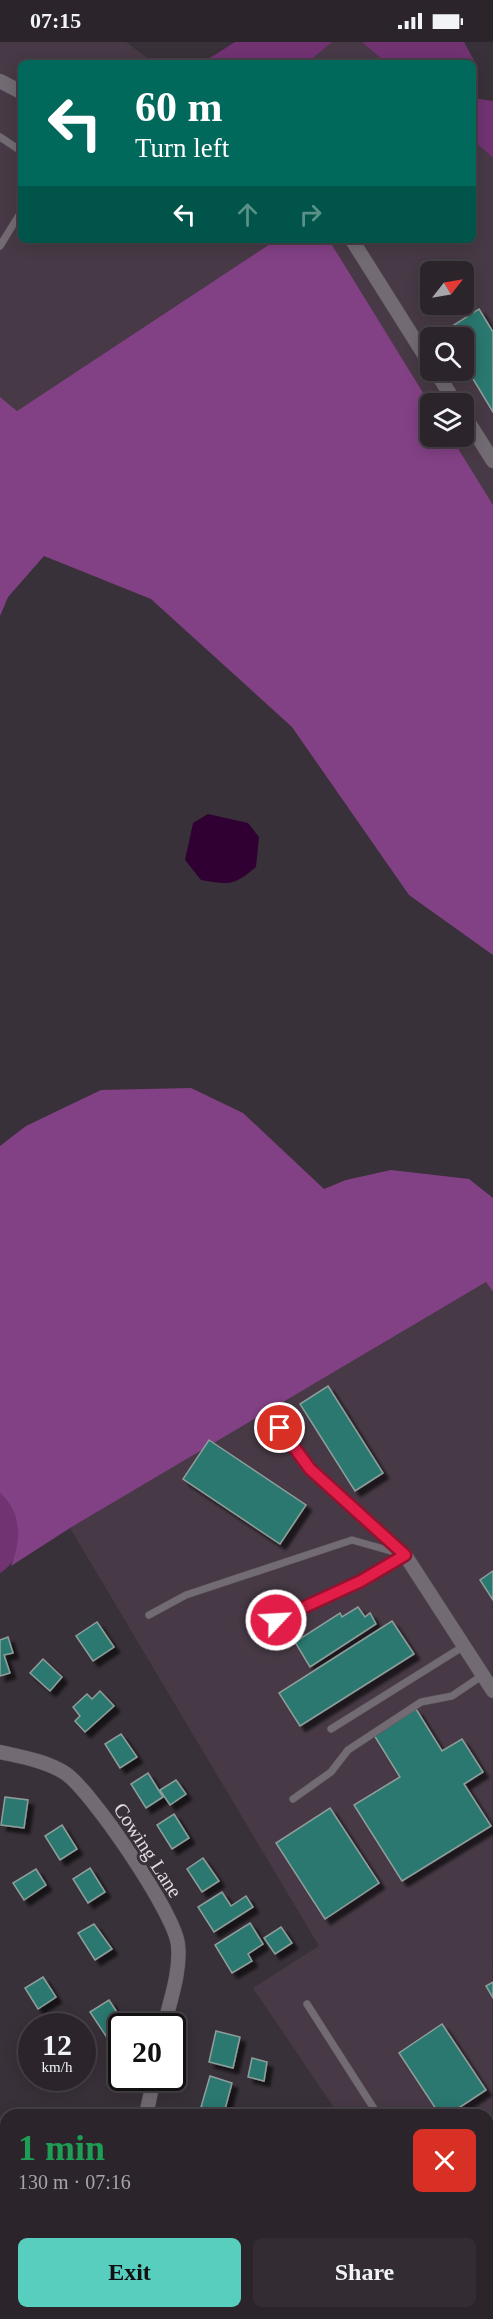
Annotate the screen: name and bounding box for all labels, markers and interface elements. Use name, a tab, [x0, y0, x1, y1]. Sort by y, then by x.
text: 07:15	[30, 8, 81, 33]
icon: left	[36, 84, 114, 162]
text: 60 m	[135, 84, 223, 130]
text: Turn left	[135, 133, 229, 163]
icon: left	[168, 198, 201, 231]
icon: ahead	[231, 198, 264, 231]
icon: right	[294, 198, 327, 231]
north arrow	[420, 261, 474, 315]
map controls	[420, 261, 474, 447]
button: search	[420, 327, 474, 381]
button: layers	[420, 393, 474, 447]
pin	[254, 1402, 305, 1453]
icon: arrive	[263, 1411, 296, 1444]
position arrow	[244, 1588, 308, 1652]
street label: Cowing Lane	[108, 1799, 187, 1902]
speed limit sign: 20	[108, 2013, 186, 2091]
text: 12	[42, 2028, 72, 2061]
text: km/h	[42, 2059, 72, 2075]
text: 1 min	[18, 2128, 105, 2168]
button: close	[413, 2129, 476, 2192]
text: 130 m · 07:16	[18, 2171, 131, 2193]
button: Exit	[18, 2238, 241, 2307]
button: Share	[253, 2238, 476, 2307]

